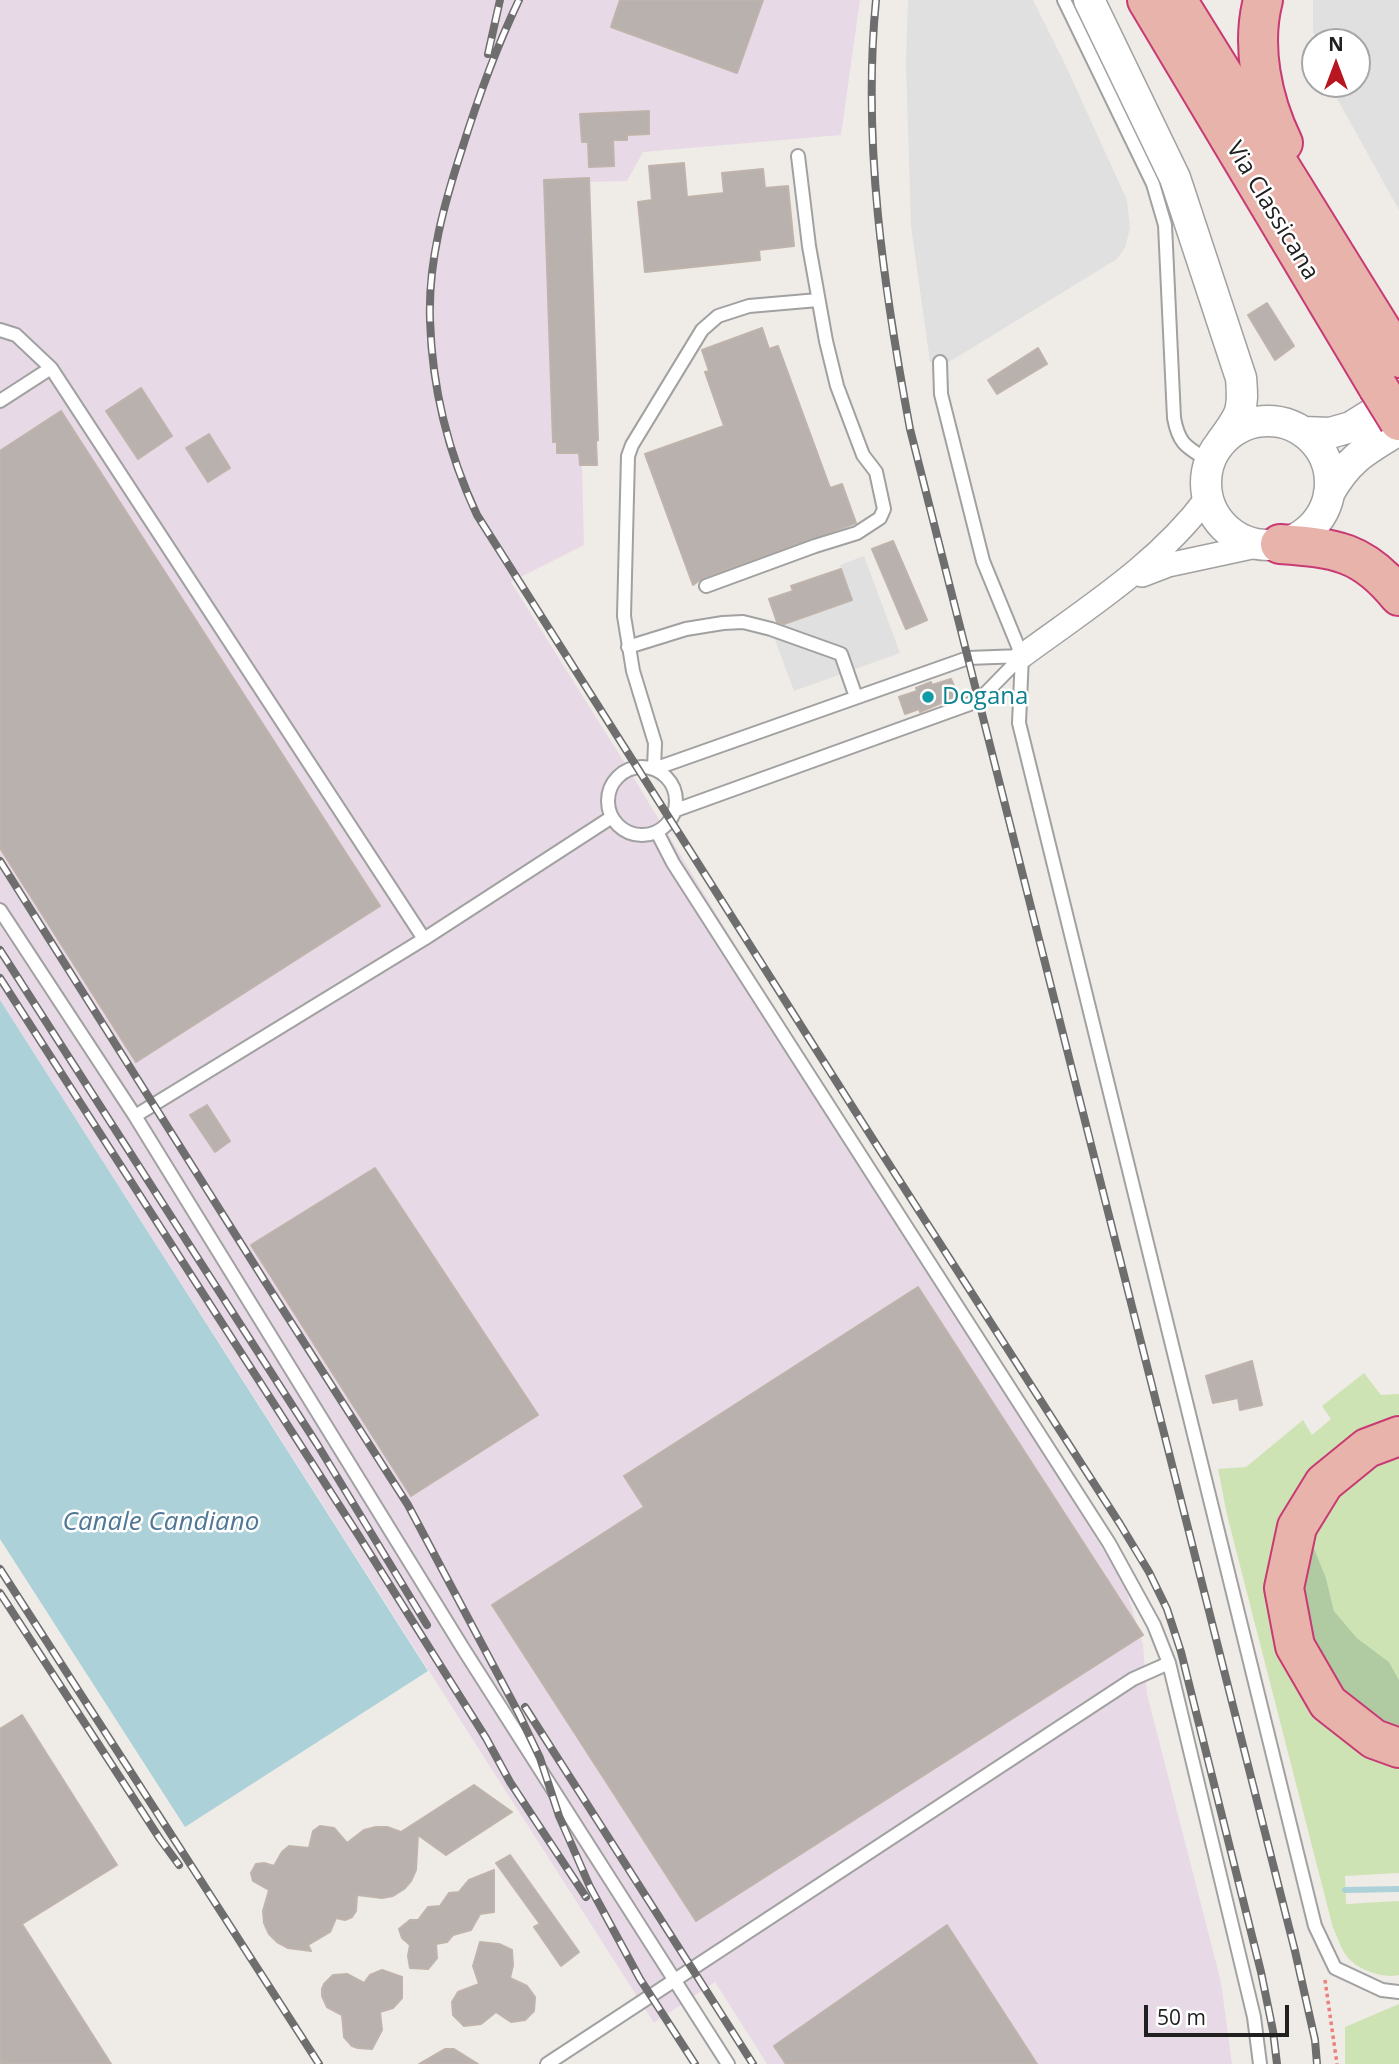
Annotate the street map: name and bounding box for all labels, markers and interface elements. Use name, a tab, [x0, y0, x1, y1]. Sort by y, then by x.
north arrow	[1301, 28, 1371, 98]
text: N	[1328, 31, 1344, 57]
street label: Via Classicana	[1219, 137, 1325, 285]
place label: Dogana	[942, 683, 1028, 711]
marker: Dogana	[920, 689, 936, 705]
water label: Canale Candiano	[63, 1507, 259, 1539]
scale bar	[1147, 1990, 1292, 2034]
text: 50 m	[1157, 2003, 1206, 2031]

